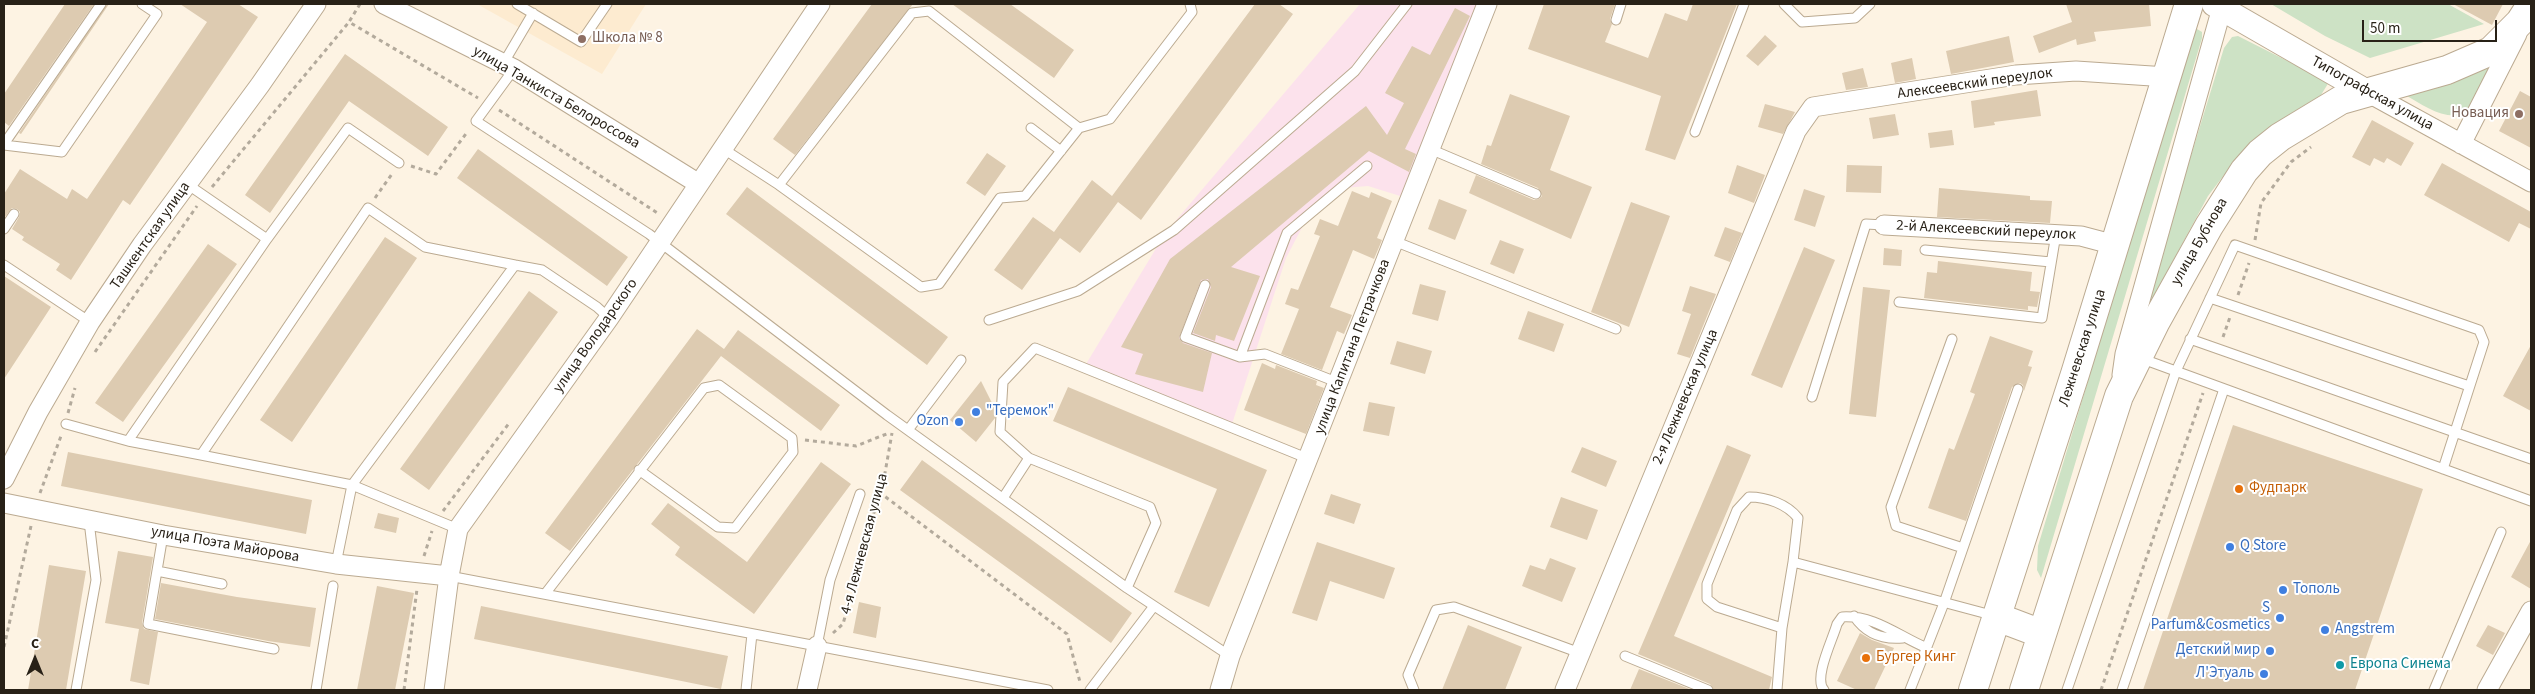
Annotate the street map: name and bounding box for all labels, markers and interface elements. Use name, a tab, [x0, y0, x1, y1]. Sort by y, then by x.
scale bar	[2365, 10, 2500, 42]
text: 50 m	[2370, 18, 2400, 39]
place label: Школа № 8	[592, 30, 663, 48]
marker: Школа № 8	[576, 33, 588, 45]
street label: улица Танкиста Белороссова	[469, 43, 643, 153]
street label: Типографская улица	[2308, 53, 2436, 135]
street label: Алексеевский переулок	[1896, 64, 2054, 104]
place label: Новация	[2451, 105, 2509, 123]
marker: Новация	[2513, 108, 2525, 120]
street label: Ташкентская улица	[107, 179, 195, 293]
street label: улица Бубнова	[2168, 195, 2232, 289]
street label: 2-й Алексеевский переулок	[1896, 217, 2076, 245]
street label: улица Капитана Петрачкова	[1311, 257, 1395, 437]
street label: улица Володарского	[550, 276, 642, 396]
street label: Лежневская улица	[2056, 287, 2110, 409]
street label: 2-я Лежневская улица	[1649, 327, 1723, 467]
place label: "Теремок"	[986, 403, 1054, 421]
marker: "Теремок"	[970, 406, 982, 418]
place label: Ozon	[917, 413, 949, 431]
marker: Ozon	[953, 416, 965, 428]
street label: 4-я Лежневская улица	[838, 472, 892, 616]
place label: Фудпарк	[2249, 480, 2306, 498]
marker: Фудпарк	[2233, 483, 2245, 495]
street label: улица Поэта Майорова	[149, 523, 301, 567]
place label: Q Store	[2240, 538, 2286, 556]
marker: Q Store	[2224, 541, 2236, 553]
place label: Тополь	[2293, 581, 2340, 599]
marker: Тополь	[2277, 584, 2289, 596]
place label: S Parfum&Cosmetics	[2151, 600, 2270, 635]
marker: S Parfum&Cosmetics	[2274, 612, 2286, 624]
place label: Angstrem	[2335, 621, 2395, 639]
marker: Angstrem	[2319, 624, 2331, 636]
north arrow	[10, 634, 60, 684]
text: С	[31, 634, 39, 654]
place label: Детский мир	[2176, 642, 2260, 660]
marker: Детский мир	[2264, 645, 2276, 657]
place label: Бургер Кинг	[1876, 649, 1956, 667]
marker: Бургер Кинг	[1860, 652, 1872, 664]
place label: Европа Синема	[2350, 656, 2451, 674]
marker: Европа Синема	[2334, 659, 2346, 671]
place label: Л'Этуаль	[2196, 665, 2254, 683]
marker: Л'Этуаль	[2258, 668, 2270, 680]

